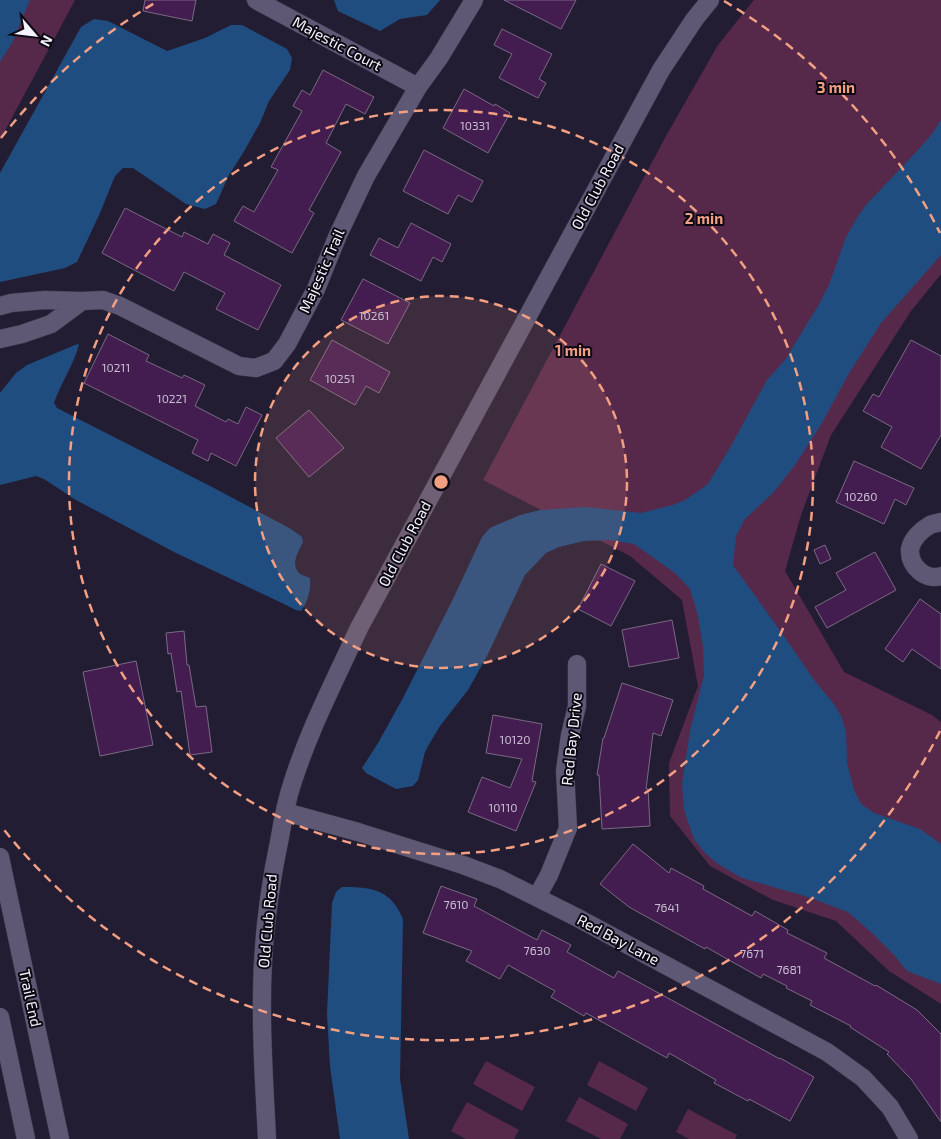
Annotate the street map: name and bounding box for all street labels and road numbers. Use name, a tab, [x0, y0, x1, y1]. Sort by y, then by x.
street label: Majestic Court	[289, 12, 385, 75]
street label: Old Club Road	[567, 141, 627, 232]
street label: Majestic Trail	[294, 225, 349, 316]
street label: Old Club Road	[374, 498, 434, 589]
street label: Red Bay Drive	[557, 692, 585, 786]
street label: Old Club Road	[254, 873, 280, 969]
street label: Red Bay Lane	[574, 910, 663, 968]
street label: Trail End	[16, 967, 46, 1028]

